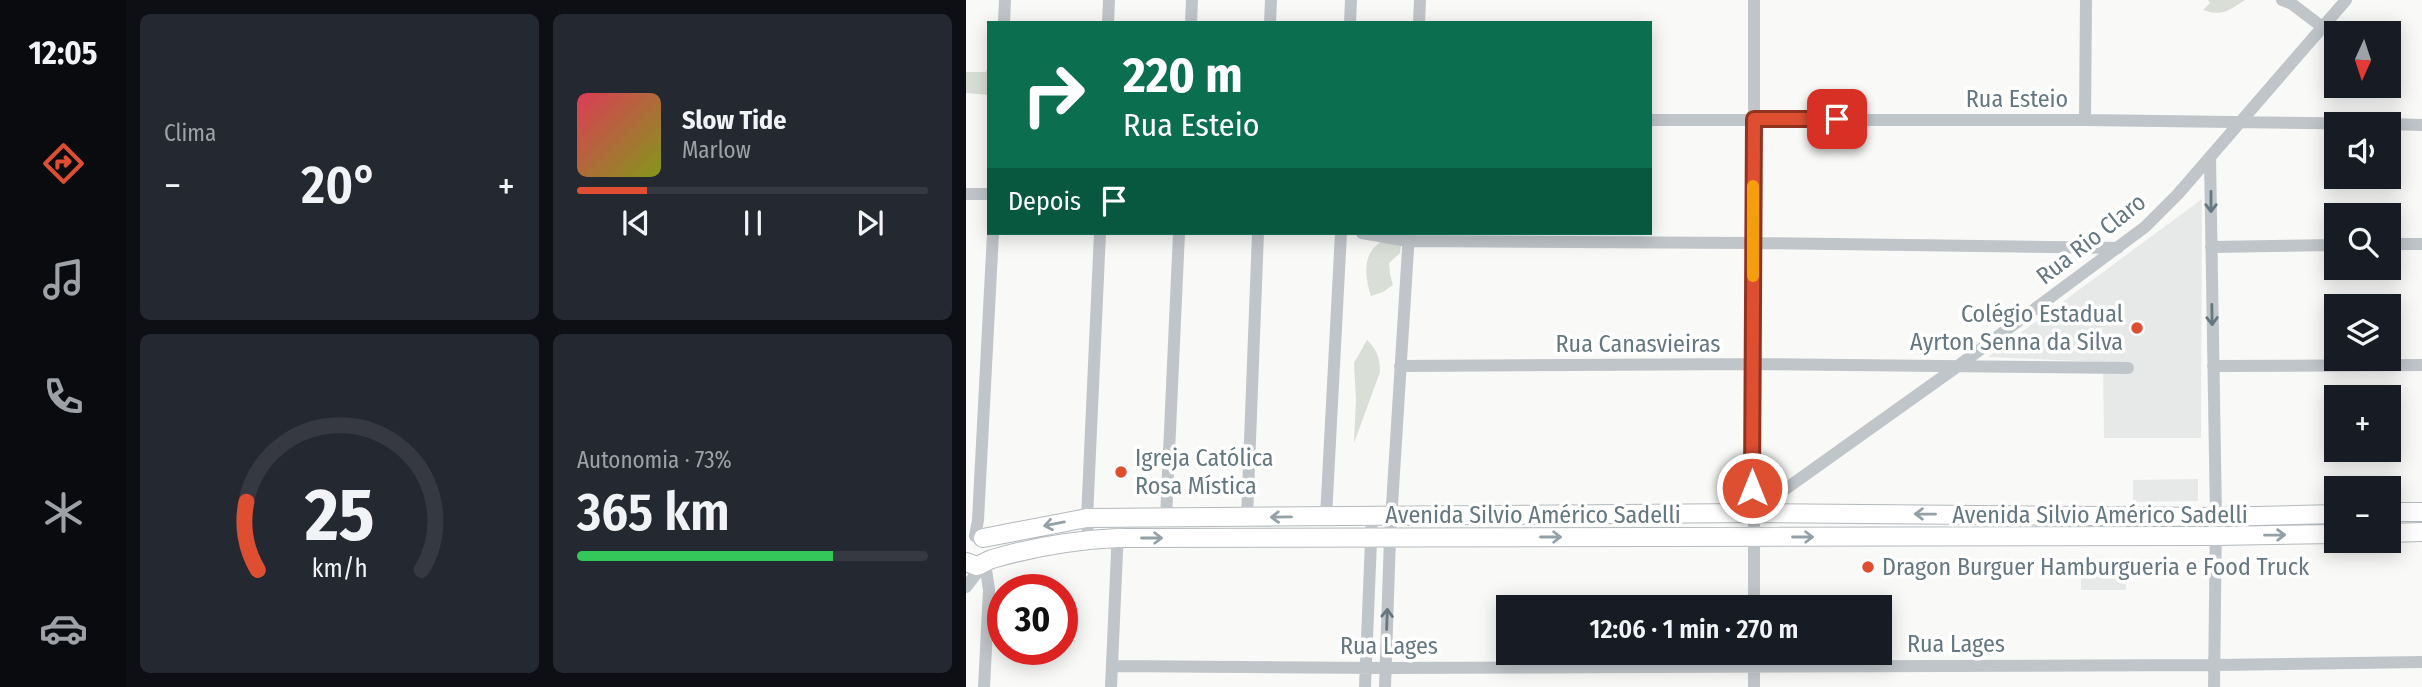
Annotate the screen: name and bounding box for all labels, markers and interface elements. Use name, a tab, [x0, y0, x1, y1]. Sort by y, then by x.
north arrow	[2324, 21, 2401, 98]
map controls	[2324, 21, 2401, 553]
text: 12:05	[29, 34, 97, 72]
text: 220 m	[1123, 46, 1243, 105]
icon: right	[1008, 49, 1099, 140]
street label: Rua Esteio	[1966, 85, 2068, 113]
pin	[1807, 89, 1867, 149]
icon: arrive	[1818, 100, 1856, 138]
text: Slow Tide	[682, 105, 786, 136]
text: Rua Esteio	[1123, 106, 1260, 144]
button: sound	[2324, 112, 2401, 189]
text: Clima	[164, 119, 216, 147]
text: Marlow	[682, 136, 751, 164]
icon: directions	[39, 139, 88, 188]
text: 20°	[301, 154, 378, 217]
text: −	[164, 163, 181, 209]
text: +	[498, 163, 515, 209]
icon: arrive	[1095, 182, 1133, 220]
text: Depois	[1008, 186, 1081, 217]
street label: Rua Rio Claro	[2031, 188, 2151, 290]
one-way arrow	[2204, 190, 2218, 213]
button: search	[2324, 203, 2401, 280]
icon: previous	[617, 204, 655, 242]
icon: pause	[734, 204, 772, 242]
icon: next	[851, 204, 889, 242]
icon: music	[39, 255, 88, 304]
button: layers	[2324, 294, 2401, 371]
place label: Colégio Estadual Ayrton Senna da Silva	[1910, 300, 2123, 356]
one-way arrow	[2206, 303, 2219, 326]
marker: Colégio Estadual Ayrton Senna da Silva	[2129, 320, 2145, 336]
street label: Rua Canasvieiras	[1556, 330, 1721, 358]
icon: phone	[39, 372, 88, 421]
button: +	[2324, 385, 2401, 462]
place label: Igreja Católica Rosa Mística	[1135, 444, 1274, 500]
text: Autonomia · 73%	[577, 446, 732, 474]
position arrow	[1715, 451, 1789, 525]
marker: Igreja Católica Rosa Mística	[1113, 464, 1129, 480]
text: 25	[304, 472, 374, 559]
button: −	[2324, 476, 2401, 553]
text: 365 km	[577, 481, 730, 544]
icon: climate	[39, 488, 88, 537]
street label: Avenida Silvio Américo Sadelli	[1385, 501, 1681, 529]
street label: Avenida Silvio Américo Sadelli	[1952, 501, 2248, 529]
one-way arrow	[1914, 508, 1937, 521]
one-way arrow	[1270, 511, 1293, 524]
one-way arrow	[1043, 518, 1066, 531]
one-way arrow	[2263, 528, 2286, 542]
one-way arrow	[1539, 530, 1562, 544]
one-way arrow	[1791, 530, 1814, 544]
one-way arrow	[1140, 531, 1163, 545]
text: km/h	[312, 553, 367, 583]
place label: Dragon Burguer Hamburgueria e Food Truck	[1882, 553, 2310, 581]
marker: Dragon Burguer Hamburgueria e Food Truck	[1860, 559, 1876, 575]
speed limit sign: 30	[987, 574, 1078, 665]
icon: car	[39, 604, 88, 653]
one-way arrow	[1381, 608, 1394, 631]
text: 12:06 · 1 min · 270 m	[1590, 614, 1798, 645]
street label: Rua Lages	[1907, 630, 2005, 658]
street label: Rua Lages	[1340, 632, 1438, 660]

